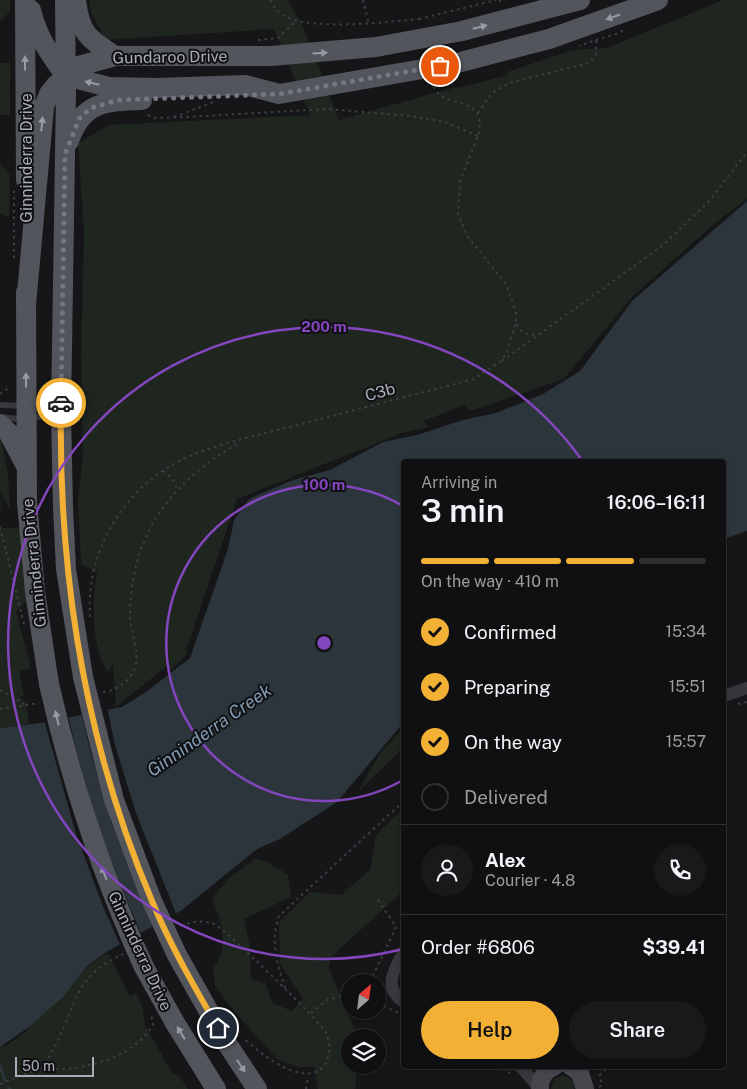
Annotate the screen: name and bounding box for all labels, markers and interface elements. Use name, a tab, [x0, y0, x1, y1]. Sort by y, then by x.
one-way arrow	[605, 14, 620, 21]
one-way arrow	[472, 23, 487, 31]
pin	[419, 45, 461, 87]
street label: Gundaroo Drive	[112, 46, 228, 68]
one-way arrow	[312, 48, 328, 56]
icon: bag	[426, 52, 454, 80]
one-way arrow	[21, 55, 29, 71]
one-way arrow	[84, 79, 99, 87]
street label: Ginninderra Drive	[17, 93, 36, 223]
one-way arrow	[38, 115, 46, 131]
text: 200 m	[301, 318, 347, 335]
one-way arrow	[22, 371, 30, 387]
courier	[36, 378, 86, 428]
street label: C3b	[363, 379, 397, 405]
icon: car	[47, 389, 75, 417]
text: Arriving in	[421, 473, 497, 492]
text: 100 m	[303, 476, 345, 493]
text: 16:06–16:11	[607, 491, 706, 513]
text: 3 min	[421, 492, 505, 529]
street label: Ginninderra Drive	[18, 498, 50, 628]
text: On the way · 410 m	[421, 572, 559, 591]
icon: check	[421, 618, 449, 646]
text: Confirmed	[464, 621, 557, 643]
text: 15:34	[666, 622, 706, 641]
centre of rings	[315, 634, 333, 652]
icon: check	[421, 673, 449, 701]
text: Preparing	[464, 676, 551, 698]
text: 15:51	[669, 677, 706, 696]
water label: Ginninderra Creek	[143, 679, 276, 781]
one-way arrow	[53, 711, 61, 726]
icon: check	[421, 728, 449, 756]
text: On the way	[464, 731, 562, 753]
text: 15:57	[666, 732, 706, 751]
text: Delivered	[464, 786, 548, 808]
button: person	[421, 844, 473, 896]
button: phone	[654, 844, 706, 896]
text: Alex	[485, 849, 526, 871]
one-way arrow	[100, 866, 108, 881]
text: Courier · 4.8	[485, 871, 575, 890]
street label: Ginninderra Drive	[104, 888, 176, 1014]
text: Order #6806	[421, 936, 535, 958]
text: $39.41	[642, 936, 706, 958]
north arrow	[341, 974, 386, 1019]
map controls	[341, 974, 386, 1074]
button: Help	[421, 1001, 559, 1059]
button: Share	[569, 1001, 706, 1059]
pin	[197, 1007, 239, 1049]
icon: home	[204, 1014, 232, 1042]
one-way arrow	[177, 1026, 186, 1039]
button: layers	[341, 1029, 386, 1074]
scale bar	[15, 1054, 94, 1077]
text: 50 m	[22, 1058, 55, 1074]
one-way arrow	[237, 1059, 246, 1073]

